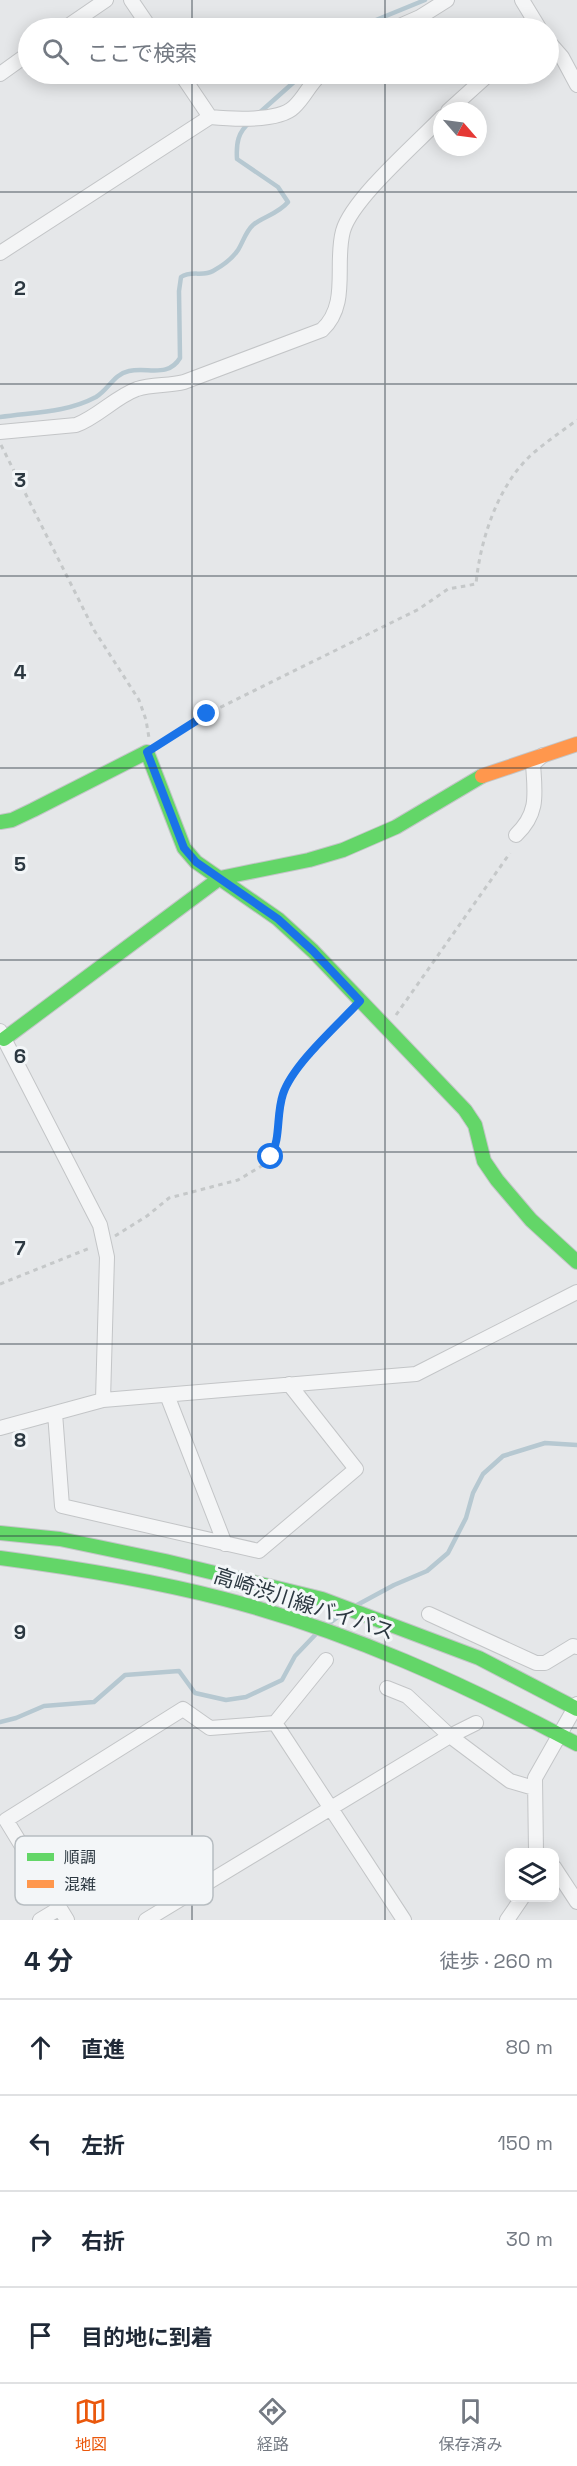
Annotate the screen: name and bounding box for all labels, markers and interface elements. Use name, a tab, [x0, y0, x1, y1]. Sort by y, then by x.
search box	[18, 18, 559, 84]
icon: search	[39, 35, 72, 68]
text: ここで検索	[87, 39, 197, 67]
north arrow	[433, 102, 487, 156]
text: 2	[14, 275, 26, 301]
text: 3	[14, 467, 26, 493]
text: 4	[14, 659, 27, 685]
route end	[193, 700, 219, 726]
text: 5	[14, 851, 26, 877]
text: 6	[14, 1043, 26, 1069]
route start	[257, 1143, 283, 1169]
text: 7	[14, 1235, 26, 1261]
text: 8	[14, 1427, 26, 1453]
street label: 高崎渋川線バイパス	[210, 1562, 398, 1646]
text: 9	[14, 1619, 26, 1645]
legend	[15, 1836, 213, 1905]
text: 順調	[64, 1847, 96, 1868]
map controls	[505, 1848, 559, 1902]
button: layers	[505, 1848, 559, 1902]
text: 混雑	[64, 1874, 96, 1895]
text: 4 分	[24, 1944, 73, 1978]
text: 徒歩 · 260 m	[440, 1948, 553, 1974]
icon: ahead	[24, 2031, 57, 2064]
text: 80 m	[505, 2034, 553, 2060]
text: 直進	[81, 2035, 125, 2063]
icon: left	[24, 2127, 57, 2160]
text: 150 m	[498, 2130, 553, 2156]
text: 左折	[81, 2131, 125, 2159]
icon: right	[24, 2223, 57, 2256]
text: 30 m	[506, 2226, 553, 2252]
text: 右折	[81, 2227, 125, 2255]
icon: arrive	[24, 2319, 57, 2352]
text: 目的地に到着	[81, 2323, 213, 2351]
tab: 地図	[74, 2395, 107, 2455]
tab: 経路	[256, 2395, 289, 2455]
tab: 保存済み	[438, 2395, 502, 2455]

